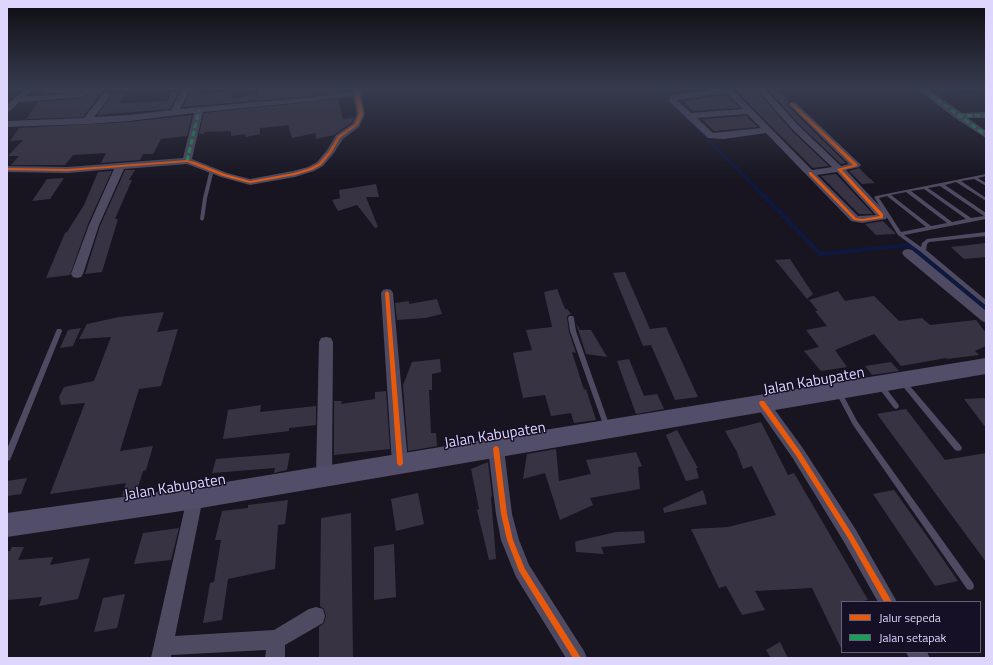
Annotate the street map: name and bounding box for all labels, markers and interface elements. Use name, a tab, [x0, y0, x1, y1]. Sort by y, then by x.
street label: Jalan Kabupaten	[762, 364, 866, 400]
street label: Jalan Kabupaten	[443, 419, 547, 453]
street label: Jalan Kabupaten	[123, 471, 227, 505]
legend	[841, 601, 981, 653]
text: Jalur sepeda	[879, 608, 941, 627]
text: Jalan setapak	[879, 628, 946, 647]

